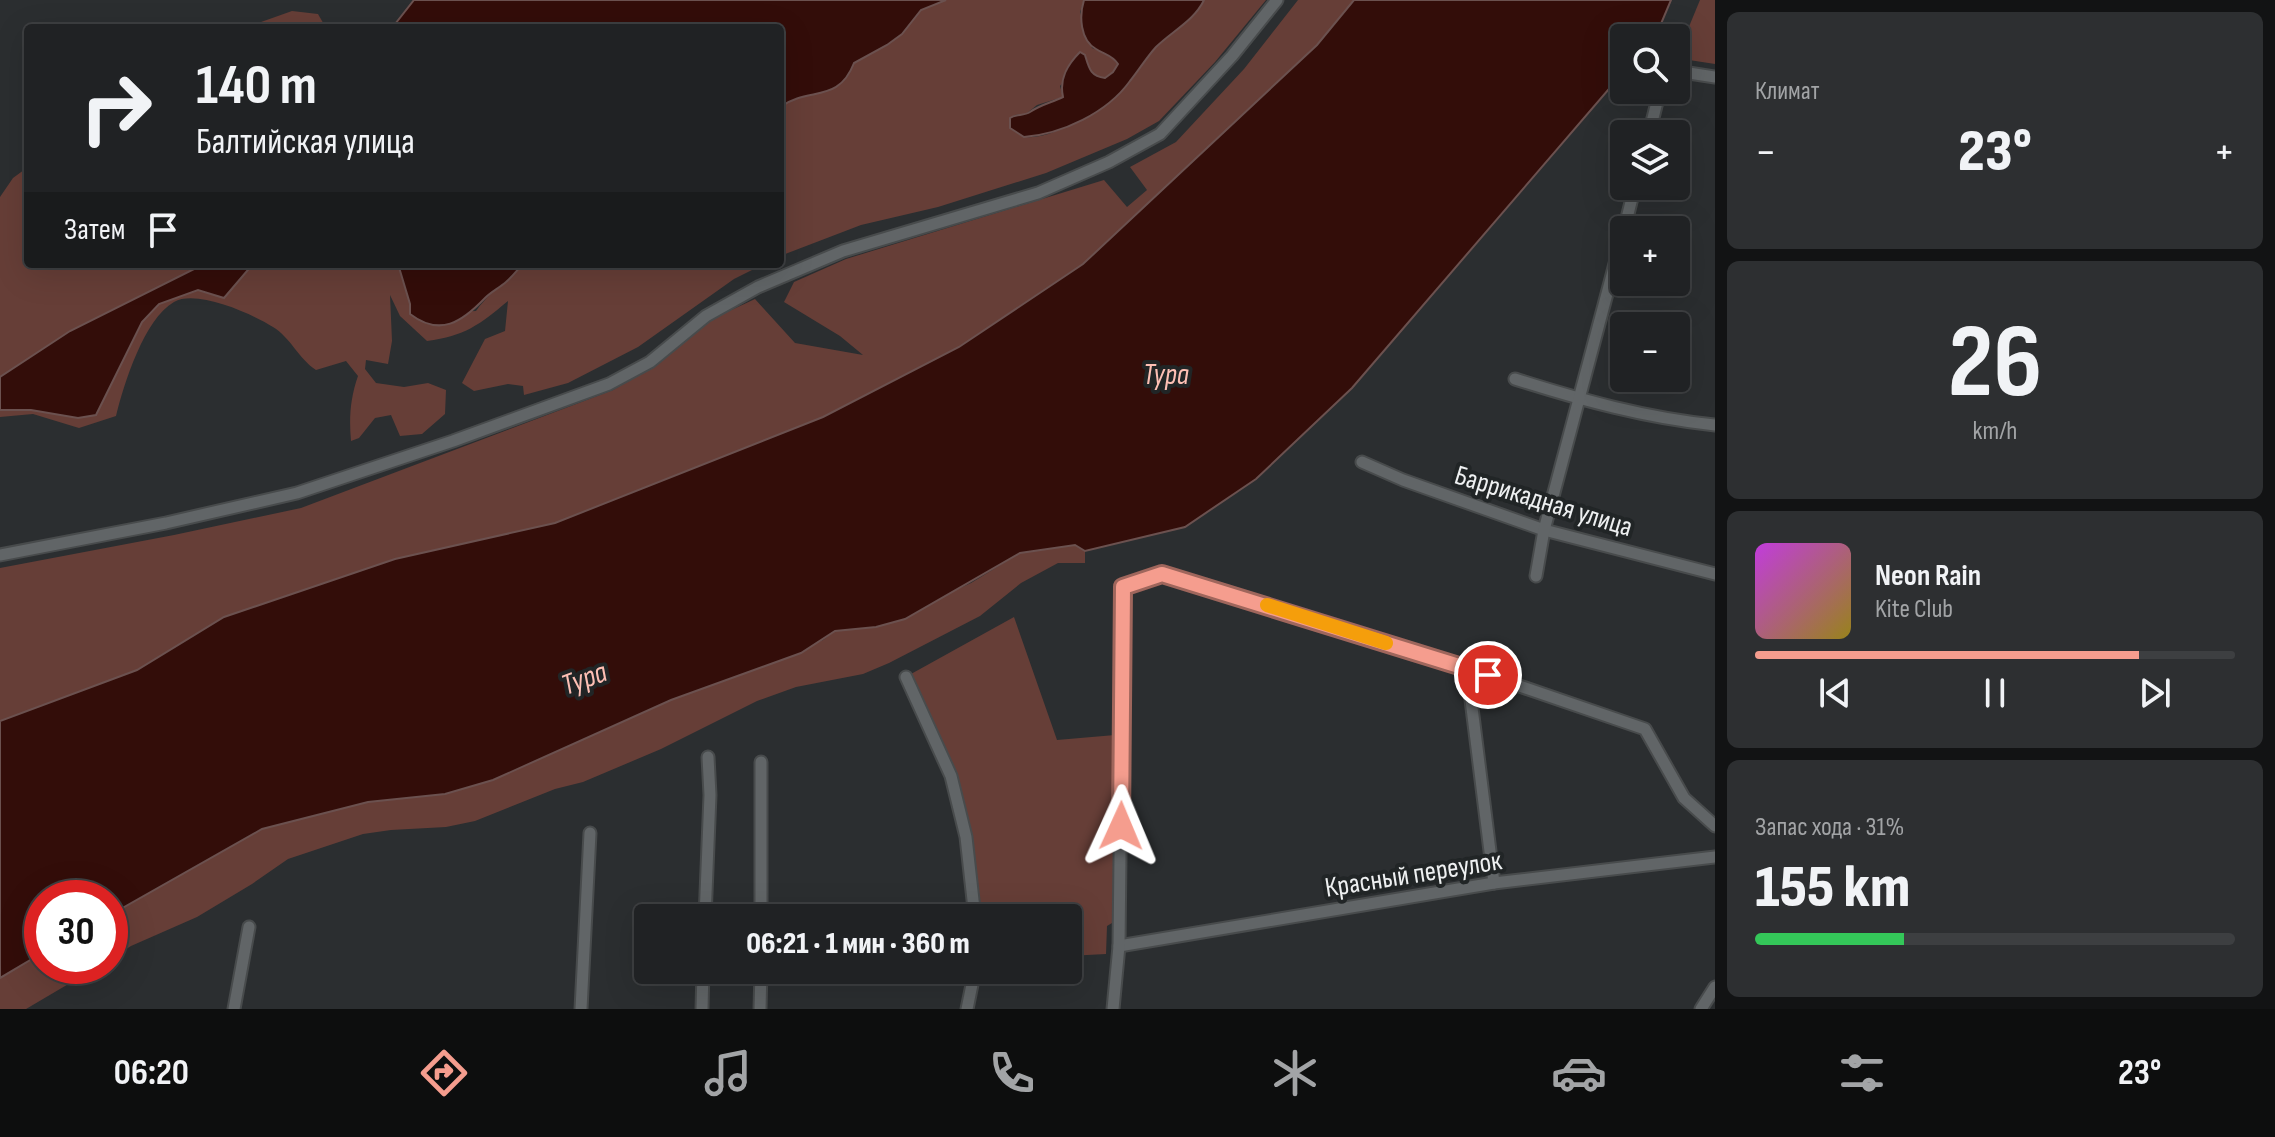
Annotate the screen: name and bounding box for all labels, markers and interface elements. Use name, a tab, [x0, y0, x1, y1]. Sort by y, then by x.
map controls	[1610, 24, 1690, 392]
button: search	[1610, 24, 1690, 104]
text: 140 m	[196, 53, 317, 120]
icon: right	[64, 56, 168, 160]
text: Климат	[1755, 76, 1819, 107]
text: 23°	[1958, 116, 2032, 188]
button: layers	[1610, 120, 1690, 200]
text: Балтийская улица	[196, 121, 415, 164]
text: −	[1755, 126, 1777, 179]
text: +	[2213, 126, 2235, 179]
icon: arrive	[141, 208, 185, 252]
text: Затем	[64, 212, 125, 248]
button: +	[1610, 216, 1690, 296]
text: 26	[1948, 301, 2042, 426]
button: −	[1610, 312, 1690, 392]
water label: Тура	[1143, 357, 1189, 393]
text: km/h	[1973, 416, 2017, 447]
street label: Баррикадная улица	[1451, 459, 1636, 544]
text: Neon Rain	[1875, 558, 1981, 594]
text: Kite Club	[1875, 594, 1953, 625]
pin	[1454, 641, 1522, 709]
icon: arrive	[1466, 653, 1510, 697]
water label: Тура	[557, 654, 612, 704]
icon: previous	[1813, 671, 1857, 715]
icon: pause	[1973, 671, 2017, 715]
icon: next	[2133, 671, 2177, 715]
position arrow	[1079, 784, 1163, 868]
text: Запас хода · 31%	[1755, 812, 1904, 843]
street label: Красный переулок	[1322, 844, 1504, 905]
text: 155 km	[1755, 852, 1910, 924]
speed limit sign: 30	[24, 880, 128, 984]
text: 06:21 · 1 мин · 360 m	[746, 926, 970, 962]
icon: directions	[416, 1045, 472, 1101]
icon: music	[700, 1045, 756, 1101]
icon: phone	[984, 1045, 1040, 1101]
icon: climate	[1267, 1045, 1323, 1101]
icon: car	[1551, 1045, 1607, 1101]
icon: filters	[1834, 1045, 1890, 1101]
text: 06:20	[114, 1052, 189, 1095]
text: 23°	[2118, 1052, 2161, 1095]

